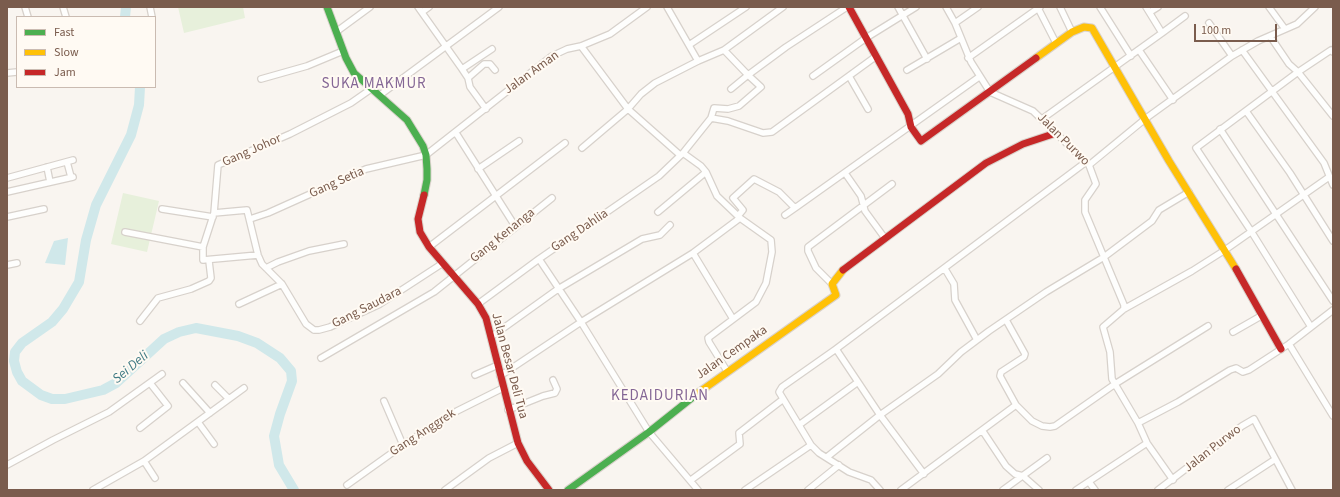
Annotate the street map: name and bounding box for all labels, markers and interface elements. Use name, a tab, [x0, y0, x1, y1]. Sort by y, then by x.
legend	[16, 16, 156, 88]
scale bar	[1196, 16, 1279, 42]
text: 100 m	[1201, 22, 1231, 39]
text: Fast	[54, 24, 74, 41]
text: Slow	[54, 44, 79, 61]
street label: Jalan Aman	[502, 48, 562, 98]
text: Jam	[54, 64, 76, 81]
district label: SUKA MAKMUR	[321, 76, 427, 94]
street label: Jalan Purwo	[1033, 110, 1093, 170]
street label: Gang Johor	[220, 131, 284, 171]
street label: Gang Setia	[307, 164, 367, 202]
street label: Gang Kenanga	[468, 205, 538, 267]
street label: Gang Dahlia	[548, 206, 612, 256]
street label: Gang Saudara	[330, 284, 404, 332]
street label: Jalan Besar Deli Tua	[487, 311, 531, 421]
street label: Jalan Cempaka	[693, 323, 771, 383]
water label: Sei Deli	[110, 348, 152, 388]
district label: KEDAIDURIAN	[611, 388, 709, 406]
street label: Gang Anggrek	[387, 406, 459, 460]
street label: Jalan Purwo	[1181, 422, 1245, 476]

